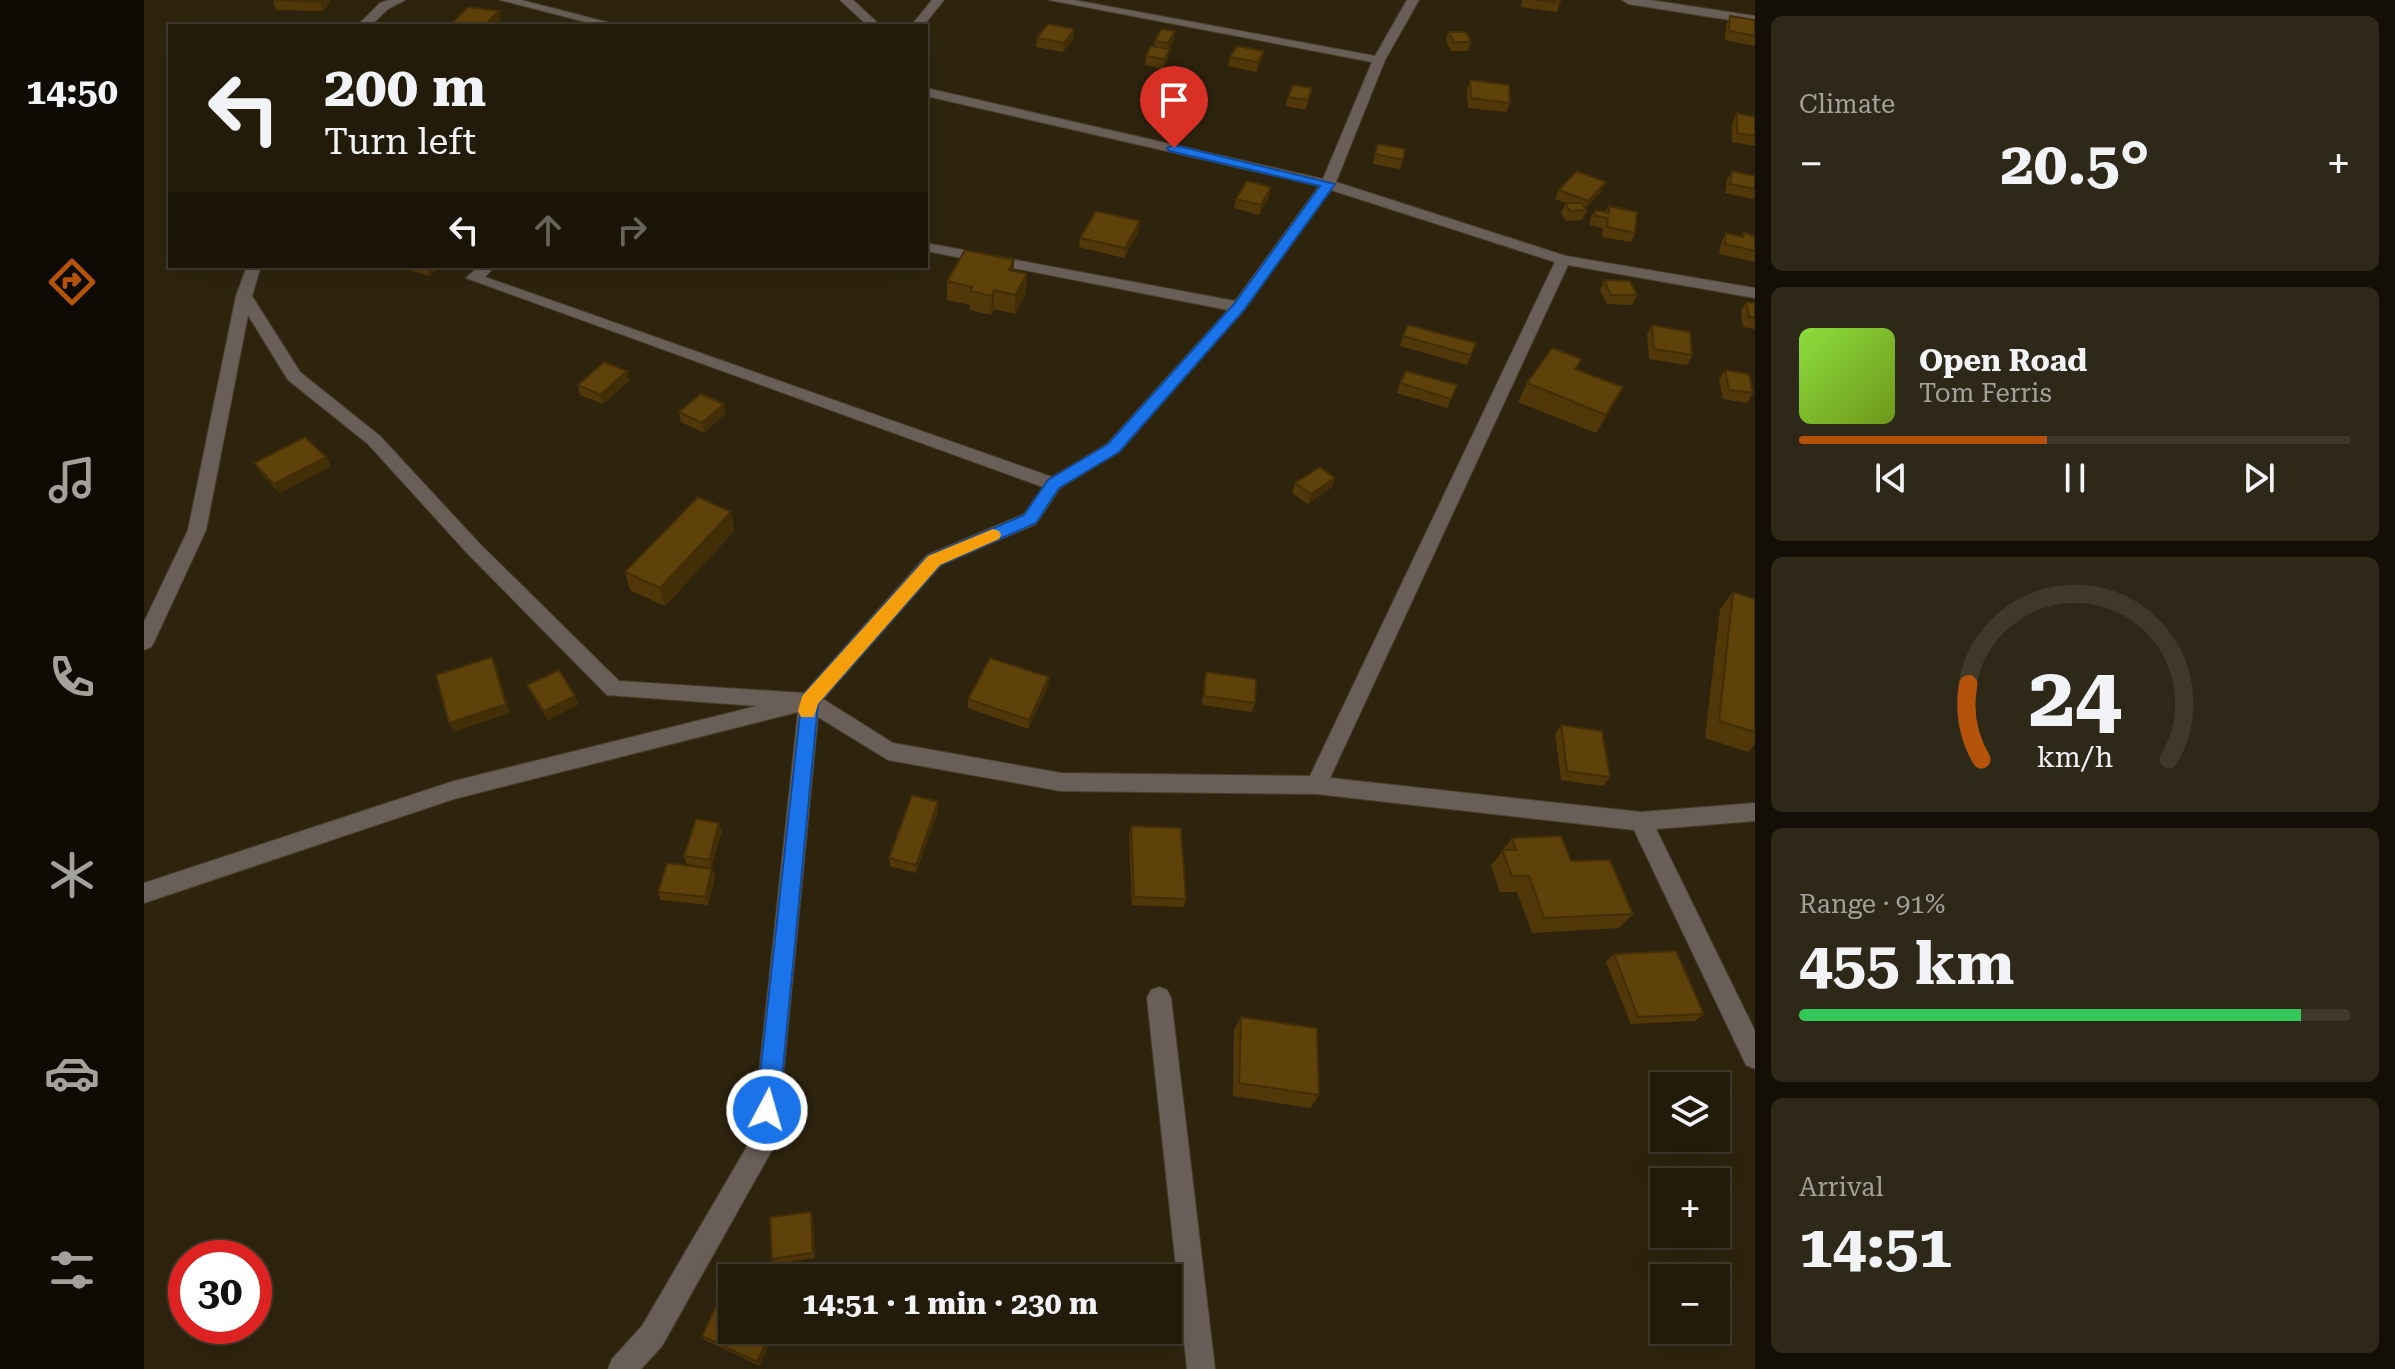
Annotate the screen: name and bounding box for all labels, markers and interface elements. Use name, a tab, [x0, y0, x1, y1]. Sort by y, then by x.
text: 200 m	[324, 54, 486, 120]
icon: left	[192, 56, 296, 160]
pin	[1140, 66, 1208, 148]
text: 14:50	[26, 71, 118, 113]
icon: arrive	[1152, 78, 1196, 122]
text: Climate	[1799, 89, 1895, 119]
text: Turn left	[324, 121, 476, 163]
text: 20.5°	[2000, 128, 2150, 199]
text: −	[1799, 138, 1824, 190]
text: +	[2326, 138, 2351, 190]
icon: left	[442, 208, 486, 252]
icon: ahead	[526, 208, 570, 252]
icon: right	[610, 208, 654, 252]
icon: directions	[44, 254, 100, 310]
text: Open Road	[1919, 343, 2087, 378]
text: Tom Ferris	[1919, 378, 2052, 408]
icon: music	[44, 452, 100, 508]
icon: previous	[1869, 456, 1913, 500]
icon: pause	[2053, 456, 2097, 500]
icon: next	[2237, 456, 2281, 500]
icon: phone	[44, 649, 100, 705]
text: 24	[2028, 649, 2122, 746]
text: km/h	[2037, 741, 2113, 775]
icon: climate	[44, 847, 100, 903]
text: Range · 91%	[1799, 889, 1945, 919]
text: 455 km	[1799, 928, 2014, 999]
icon: car	[44, 1045, 100, 1101]
position arrow	[725, 1068, 809, 1152]
map controls	[1650, 1072, 1730, 1344]
button: layers	[1650, 1072, 1730, 1152]
button: +	[1650, 1168, 1730, 1248]
text: Arrival	[1799, 1172, 1884, 1202]
text: 14:51	[1799, 1211, 1952, 1282]
speed limit sign: 30	[168, 1240, 272, 1344]
icon: filters	[44, 1242, 100, 1298]
button: −	[1650, 1264, 1730, 1344]
text: 14:51 · 1 min · 230 m	[802, 1286, 1098, 1321]

